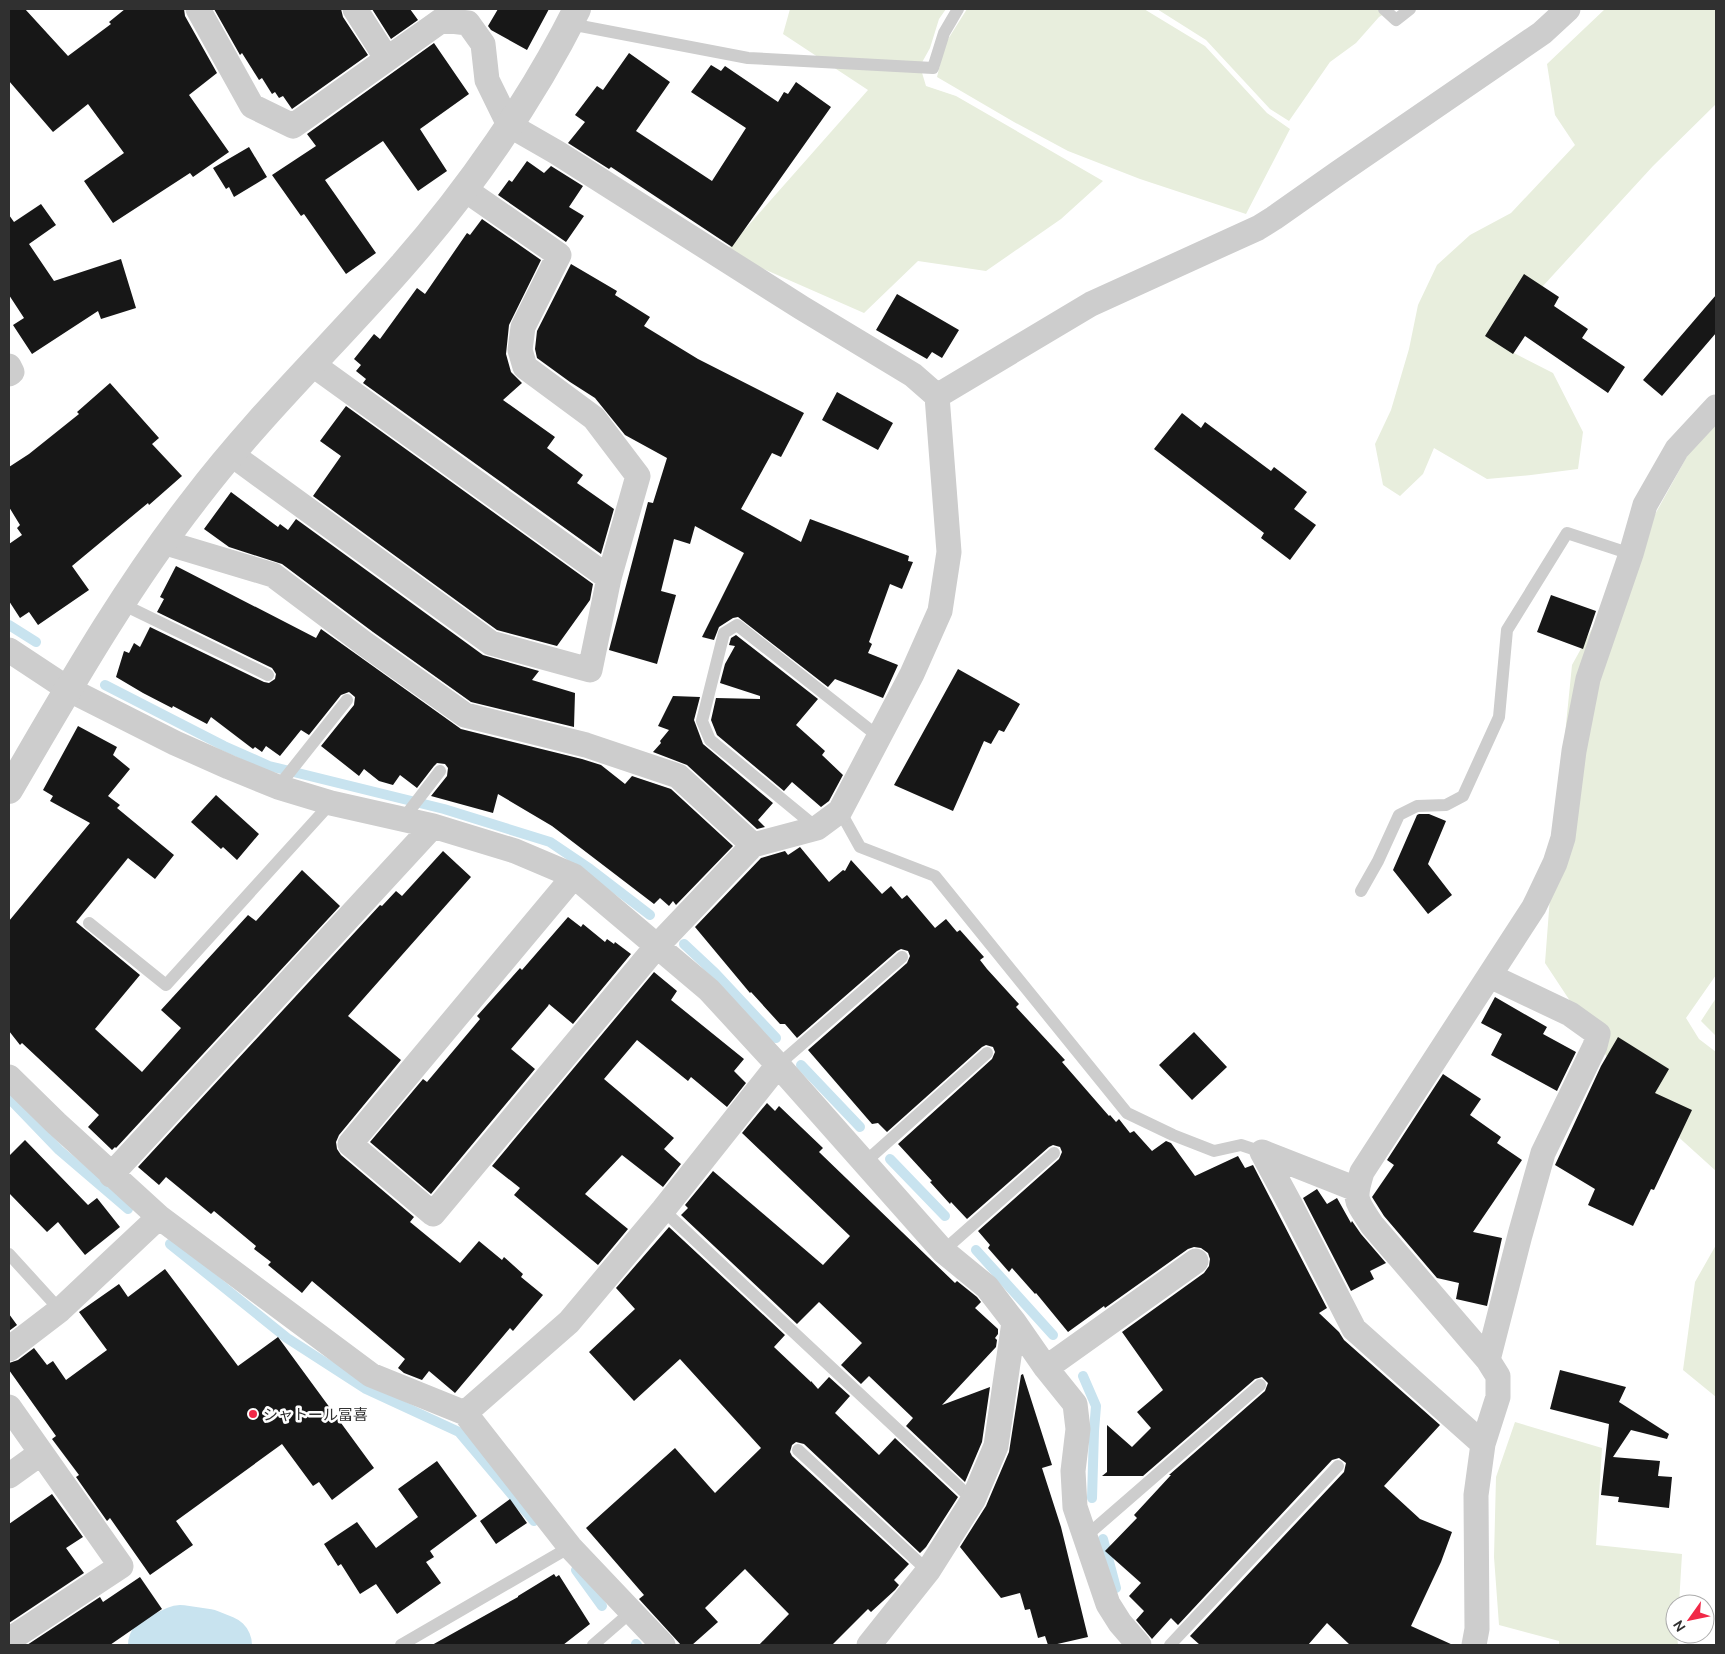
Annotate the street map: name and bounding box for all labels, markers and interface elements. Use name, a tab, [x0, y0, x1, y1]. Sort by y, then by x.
place label: シャトール冨喜	[263, 1406, 368, 1423]
marker: シャトール冨喜	[247, 1408, 259, 1420]
north arrow	[1665, 1594, 1715, 1644]
text: N	[1670, 1617, 1689, 1635]

